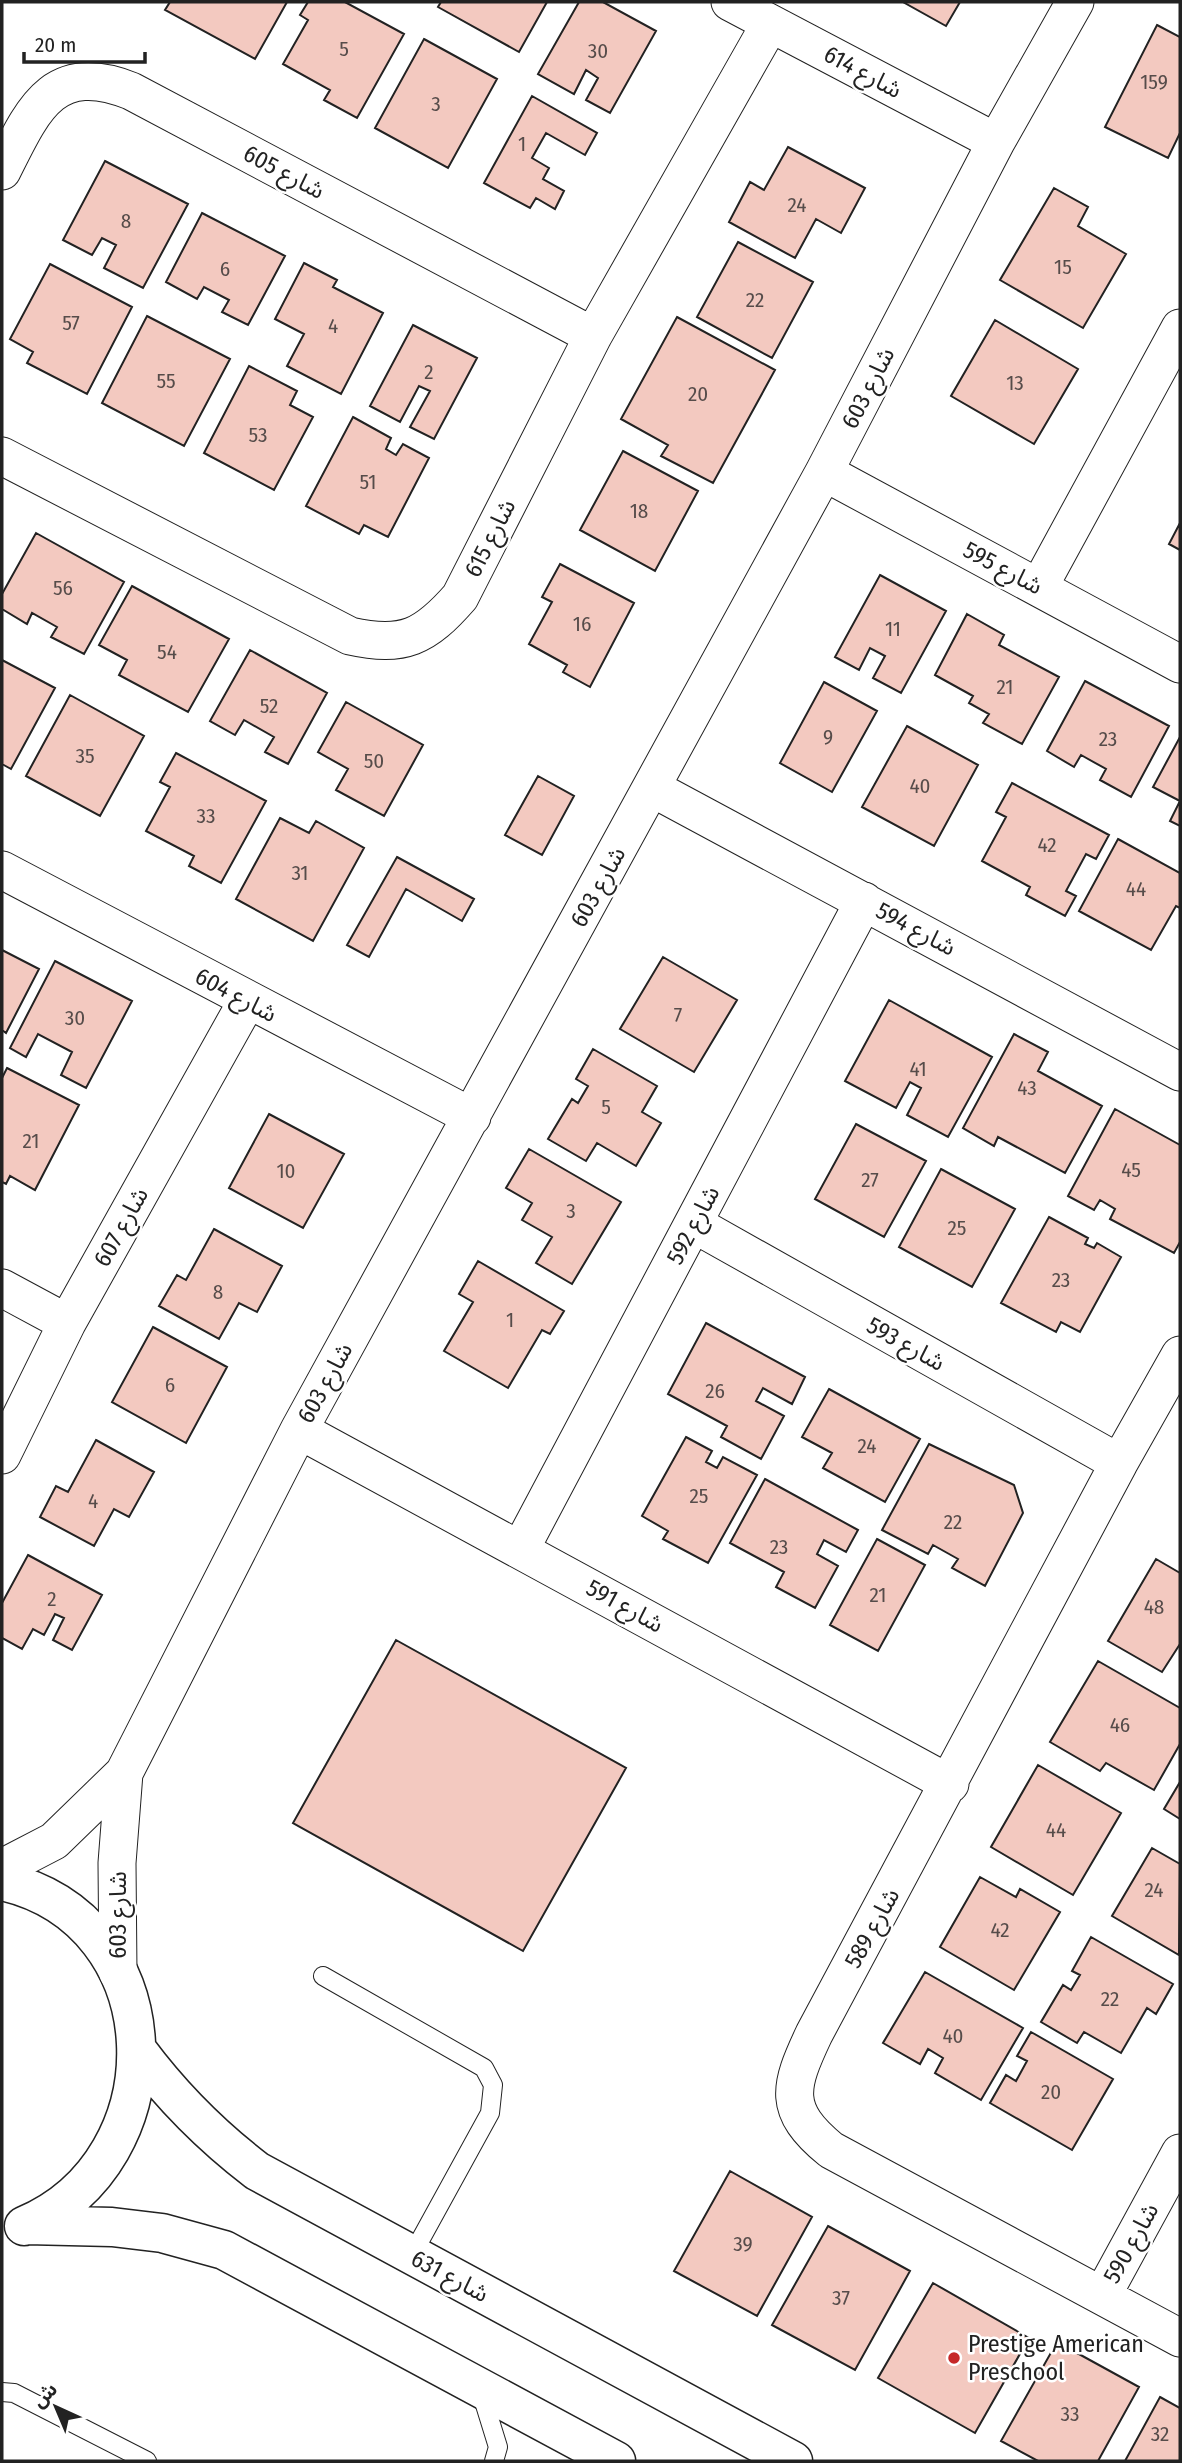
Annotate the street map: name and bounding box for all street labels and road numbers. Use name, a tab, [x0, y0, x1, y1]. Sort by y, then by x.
street label: شارع 614	[818, 40, 907, 107]
street label: شارع 605	[237, 139, 329, 208]
street label: شارع 603	[836, 343, 903, 435]
street label: شارع 615	[459, 494, 524, 583]
street label: شارع 595	[957, 536, 1047, 603]
street label: شارع 603	[565, 842, 634, 933]
street label: شارع 594	[870, 896, 961, 964]
street label: شارع 604	[189, 962, 282, 1031]
street label: شارع 592	[661, 1181, 728, 1270]
street label: شارع 607	[88, 1183, 157, 1273]
street label: شارع 593	[861, 1311, 950, 1379]
street label: شارع 603	[292, 1338, 361, 1429]
street label: شارع 591	[580, 1573, 668, 1641]
street label: شارع 603	[104, 1871, 135, 1959]
street label: شارع 589	[839, 1883, 908, 1974]
street label: شارع 590	[1098, 2198, 1167, 2289]
street label: شارع 631	[405, 2244, 494, 2311]

